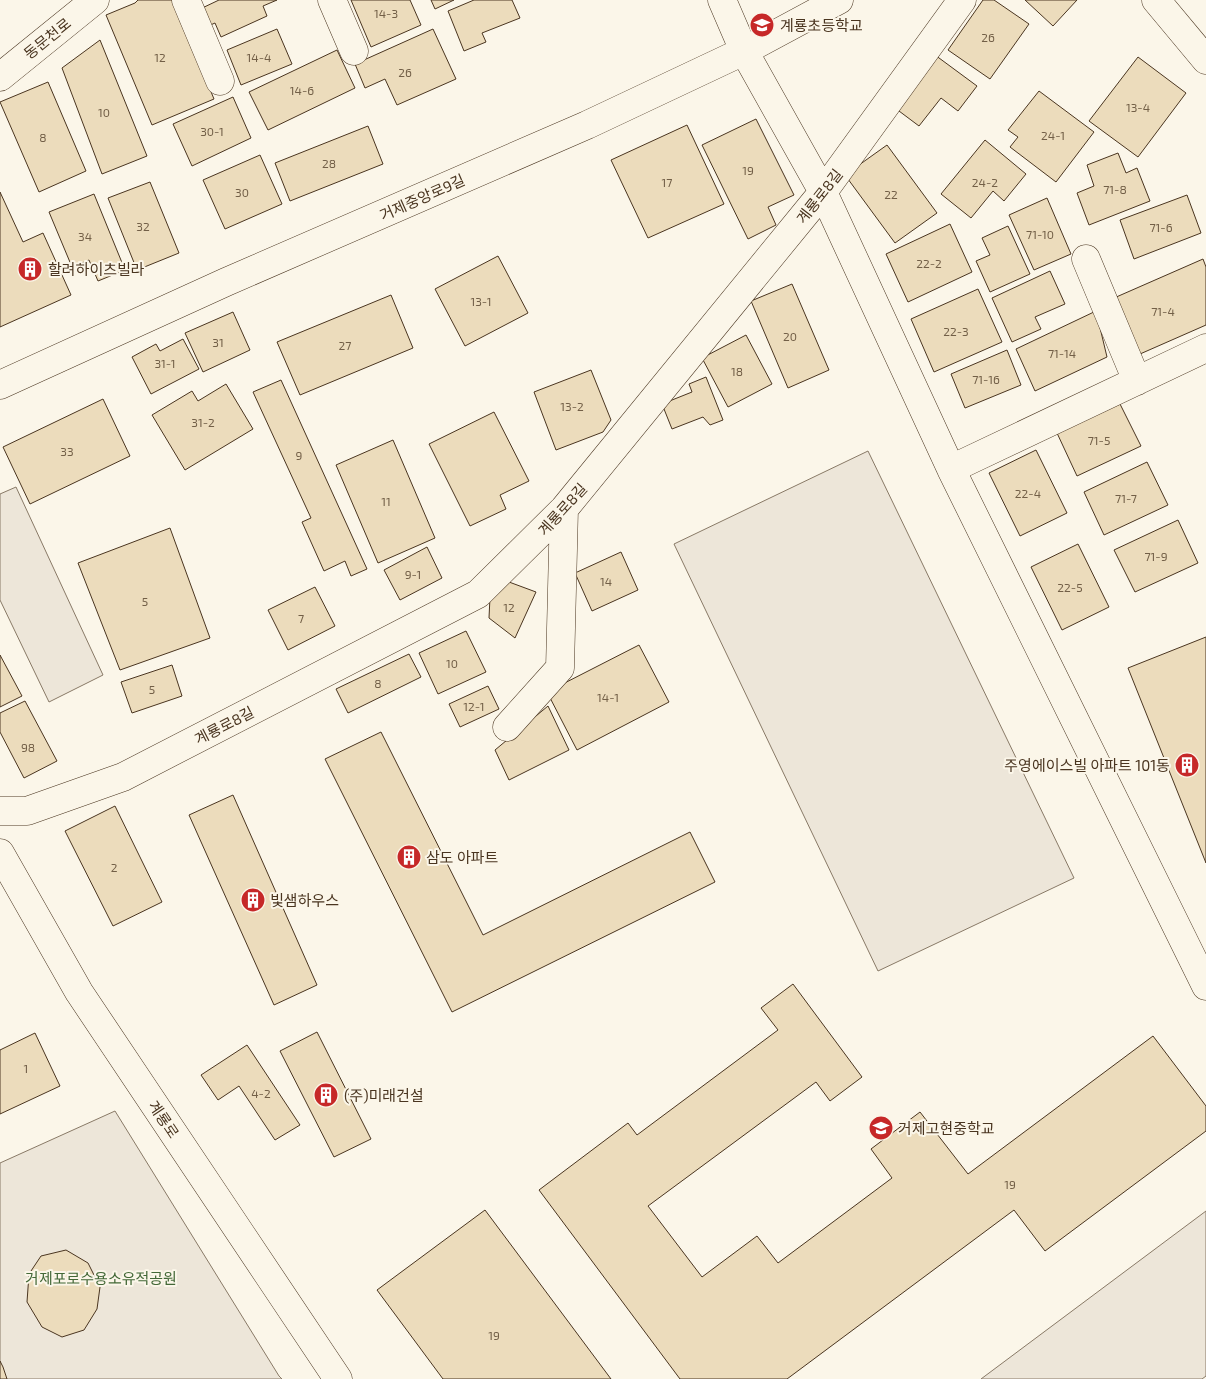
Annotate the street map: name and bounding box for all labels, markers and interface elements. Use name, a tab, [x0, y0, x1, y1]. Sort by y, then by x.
house number: 14-3	[374, 6, 398, 20]
school or university icon: 계룡초등학교	[749, 12, 775, 38]
street label: 동문천로	[20, 14, 74, 62]
place label: 계룡초등학교	[780, 16, 863, 34]
house number: 26	[981, 30, 995, 44]
house number: 12	[154, 50, 166, 64]
house number: 14-4	[247, 50, 271, 64]
house number: 26	[398, 65, 412, 79]
house number: 14-6	[290, 83, 314, 97]
house number: 13-4	[1126, 100, 1150, 114]
house number: 10	[98, 105, 110, 119]
house number: 30-1	[200, 124, 224, 138]
house number: 24-1	[1041, 128, 1065, 142]
house number: 8	[39, 130, 47, 144]
house number: 28	[322, 156, 336, 170]
house number: 19	[742, 163, 754, 177]
street label: 계룡로8길	[792, 165, 846, 227]
street label: 거제중앙로9길	[377, 170, 467, 224]
house number: 17	[662, 175, 672, 189]
house number: 24-2	[972, 175, 998, 189]
house number: 71-8	[1103, 182, 1127, 196]
house number: 30	[235, 185, 249, 199]
house number: 22	[884, 187, 898, 201]
house number: 32	[136, 219, 150, 233]
house number: 71-6	[1149, 220, 1173, 234]
house number: 71-10	[1026, 227, 1054, 241]
house number: 34	[78, 229, 92, 243]
building icon: 할려하이츠빌라	[17, 256, 43, 282]
house number: 22-2	[916, 256, 942, 270]
place label: 할려하이츠빌라	[48, 260, 145, 278]
house number: 13-1	[470, 294, 492, 308]
house number: 71-4	[1151, 304, 1175, 318]
house number: 22-3	[943, 324, 969, 338]
house number: 20	[783, 329, 797, 343]
house number: 31	[212, 335, 224, 349]
house number: 27	[339, 338, 351, 352]
house number: 71-14	[1048, 346, 1076, 360]
house number: 31-1	[154, 356, 176, 370]
house number: 18	[731, 364, 743, 378]
house number: 71-16	[972, 372, 1000, 386]
house number: 13-2	[560, 399, 584, 413]
house number: 31-2	[191, 415, 215, 429]
house number: 71-5	[1088, 433, 1110, 447]
house number: 33	[60, 444, 74, 458]
house number: 9	[296, 448, 303, 462]
street label: 계룡로8길	[534, 479, 590, 539]
house number: 22-4	[1015, 486, 1041, 500]
house number: 71-7	[1115, 491, 1137, 505]
house number: 11	[381, 494, 391, 508]
house number: 71-9	[1144, 549, 1168, 563]
house number: 9-1	[405, 567, 421, 581]
house number: 14	[600, 574, 612, 588]
house number: 22-5	[1057, 580, 1083, 594]
house number: 5	[142, 594, 148, 608]
house number: 12	[503, 600, 515, 614]
house number: 7	[298, 611, 304, 625]
house number: 10	[446, 656, 458, 670]
house number: 8	[374, 676, 382, 690]
house number: 5	[149, 682, 155, 696]
house number: 14-1	[597, 690, 619, 704]
house number: 12-1	[463, 699, 485, 713]
street label: 계룡로8길	[191, 702, 257, 748]
house number: 98	[21, 740, 35, 754]
building icon: 주영에이스빌 아파트 101동	[1174, 752, 1200, 778]
place label: 주영에이스빌 아파트 101동	[1004, 756, 1170, 774]
building icon: 삼도 아파트	[396, 844, 422, 870]
place label: 삼도 아파트	[426, 848, 499, 866]
house number: 2	[111, 860, 118, 874]
building icon: 빛샘하우스	[240, 887, 266, 913]
place label: 빛샘하우스	[270, 891, 339, 909]
house number: 1	[24, 1061, 28, 1075]
building icon: (주)미래건설	[313, 1082, 339, 1108]
house number: 4-2	[251, 1086, 271, 1100]
place label: (주)미래건설	[344, 1086, 424, 1104]
street label: 계룡로	[145, 1097, 183, 1141]
school or university icon: 거제고현중학교	[868, 1115, 894, 1141]
place label: 거제고현중학교	[898, 1119, 995, 1137]
house number: 19	[1004, 1177, 1016, 1191]
park label: 거제포로수용소유적공원	[25, 1269, 177, 1287]
house number: 19	[488, 1328, 500, 1342]

